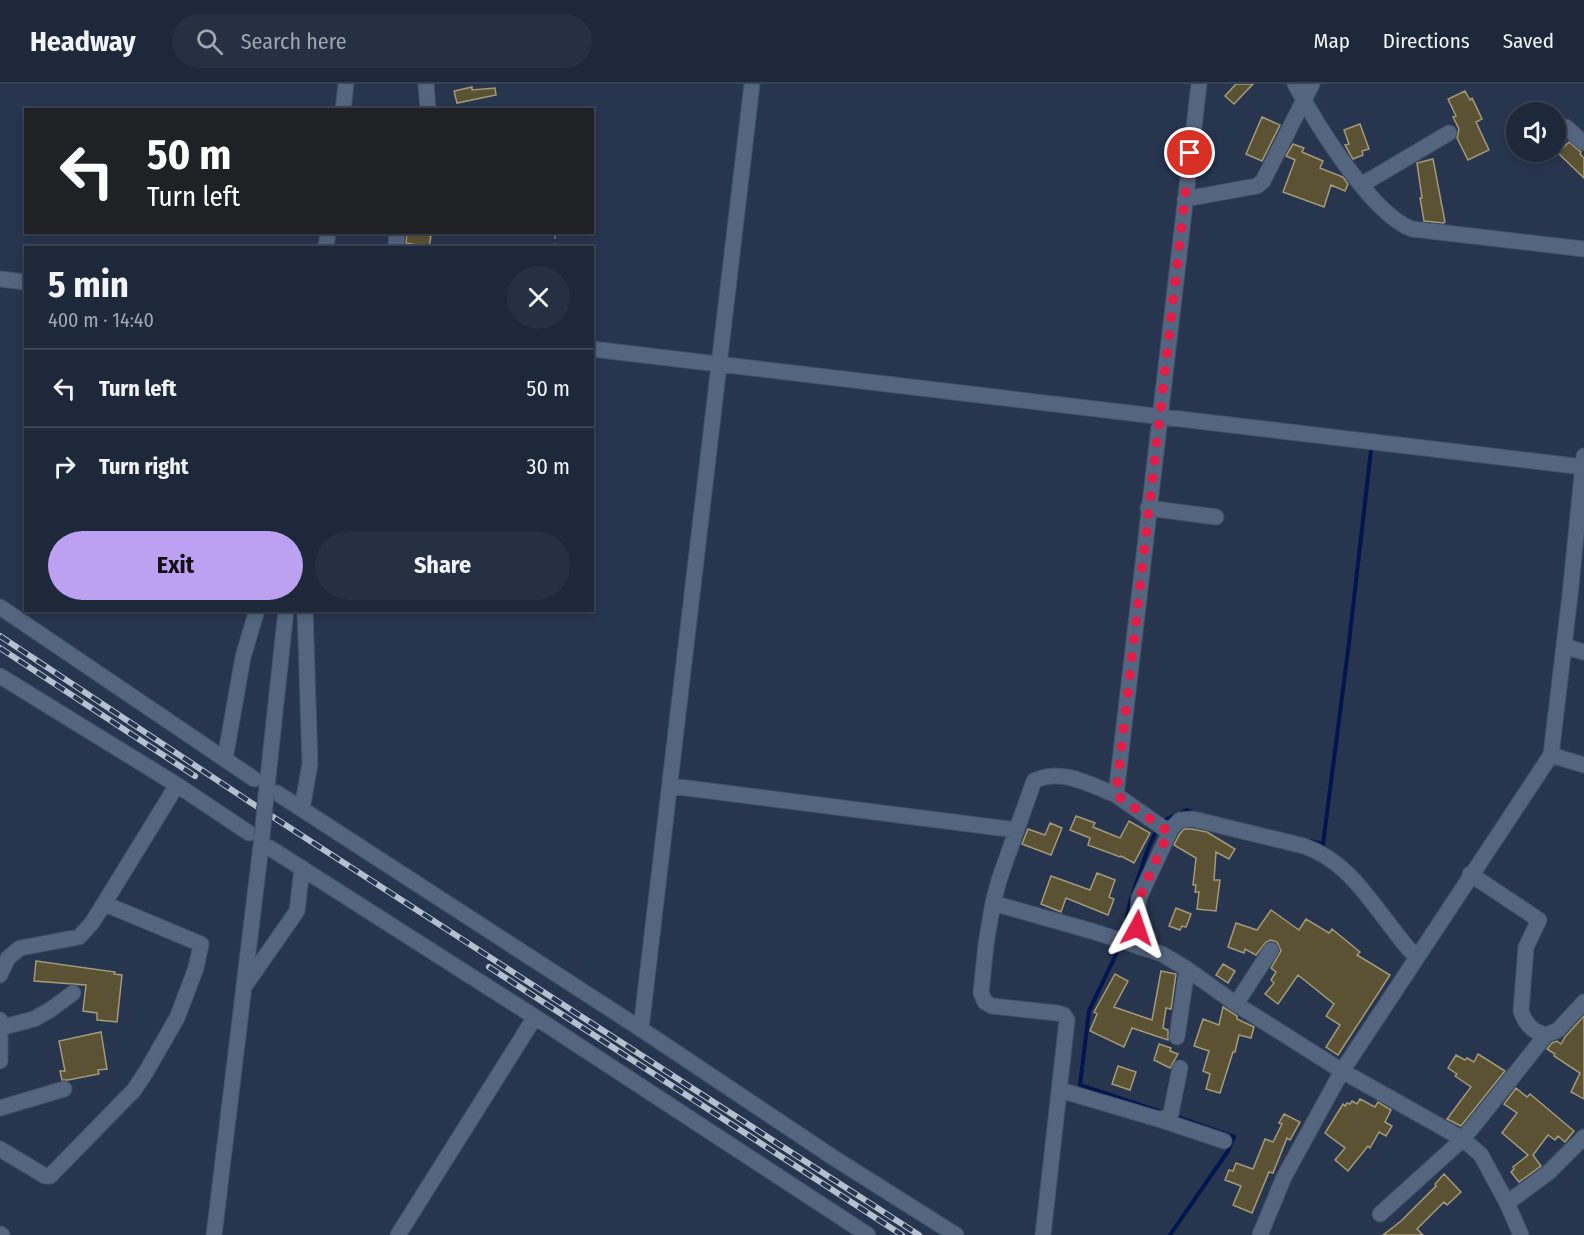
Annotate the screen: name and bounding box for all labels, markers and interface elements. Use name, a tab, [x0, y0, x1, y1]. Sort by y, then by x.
search box	[172, 14, 592, 68]
text: Headway	[30, 25, 136, 58]
icon: search	[193, 25, 226, 58]
text: Search here	[241, 28, 347, 55]
text: Map	[1313, 28, 1350, 54]
text: Directions	[1383, 28, 1470, 54]
text: Saved	[1503, 28, 1554, 54]
map controls	[1506, 102, 1566, 162]
button: sound	[1506, 102, 1566, 162]
pin	[1164, 127, 1215, 178]
text: 50 m	[147, 130, 231, 180]
icon: left	[48, 132, 126, 210]
icon: arrive	[1173, 136, 1206, 169]
text: Turn left	[147, 181, 240, 213]
text: 5 min	[48, 263, 129, 307]
button: close	[507, 266, 570, 329]
text: 400 m · 14:40	[48, 308, 154, 332]
icon: left	[48, 372, 81, 405]
text: Turn left	[99, 375, 177, 402]
text: 50 m	[526, 375, 570, 402]
icon: right	[48, 450, 81, 483]
text: Turn right	[99, 453, 188, 480]
text: 30 m	[527, 453, 570, 480]
button: Exit	[48, 531, 303, 600]
button: Share	[315, 531, 570, 600]
position arrow	[1105, 896, 1169, 960]

